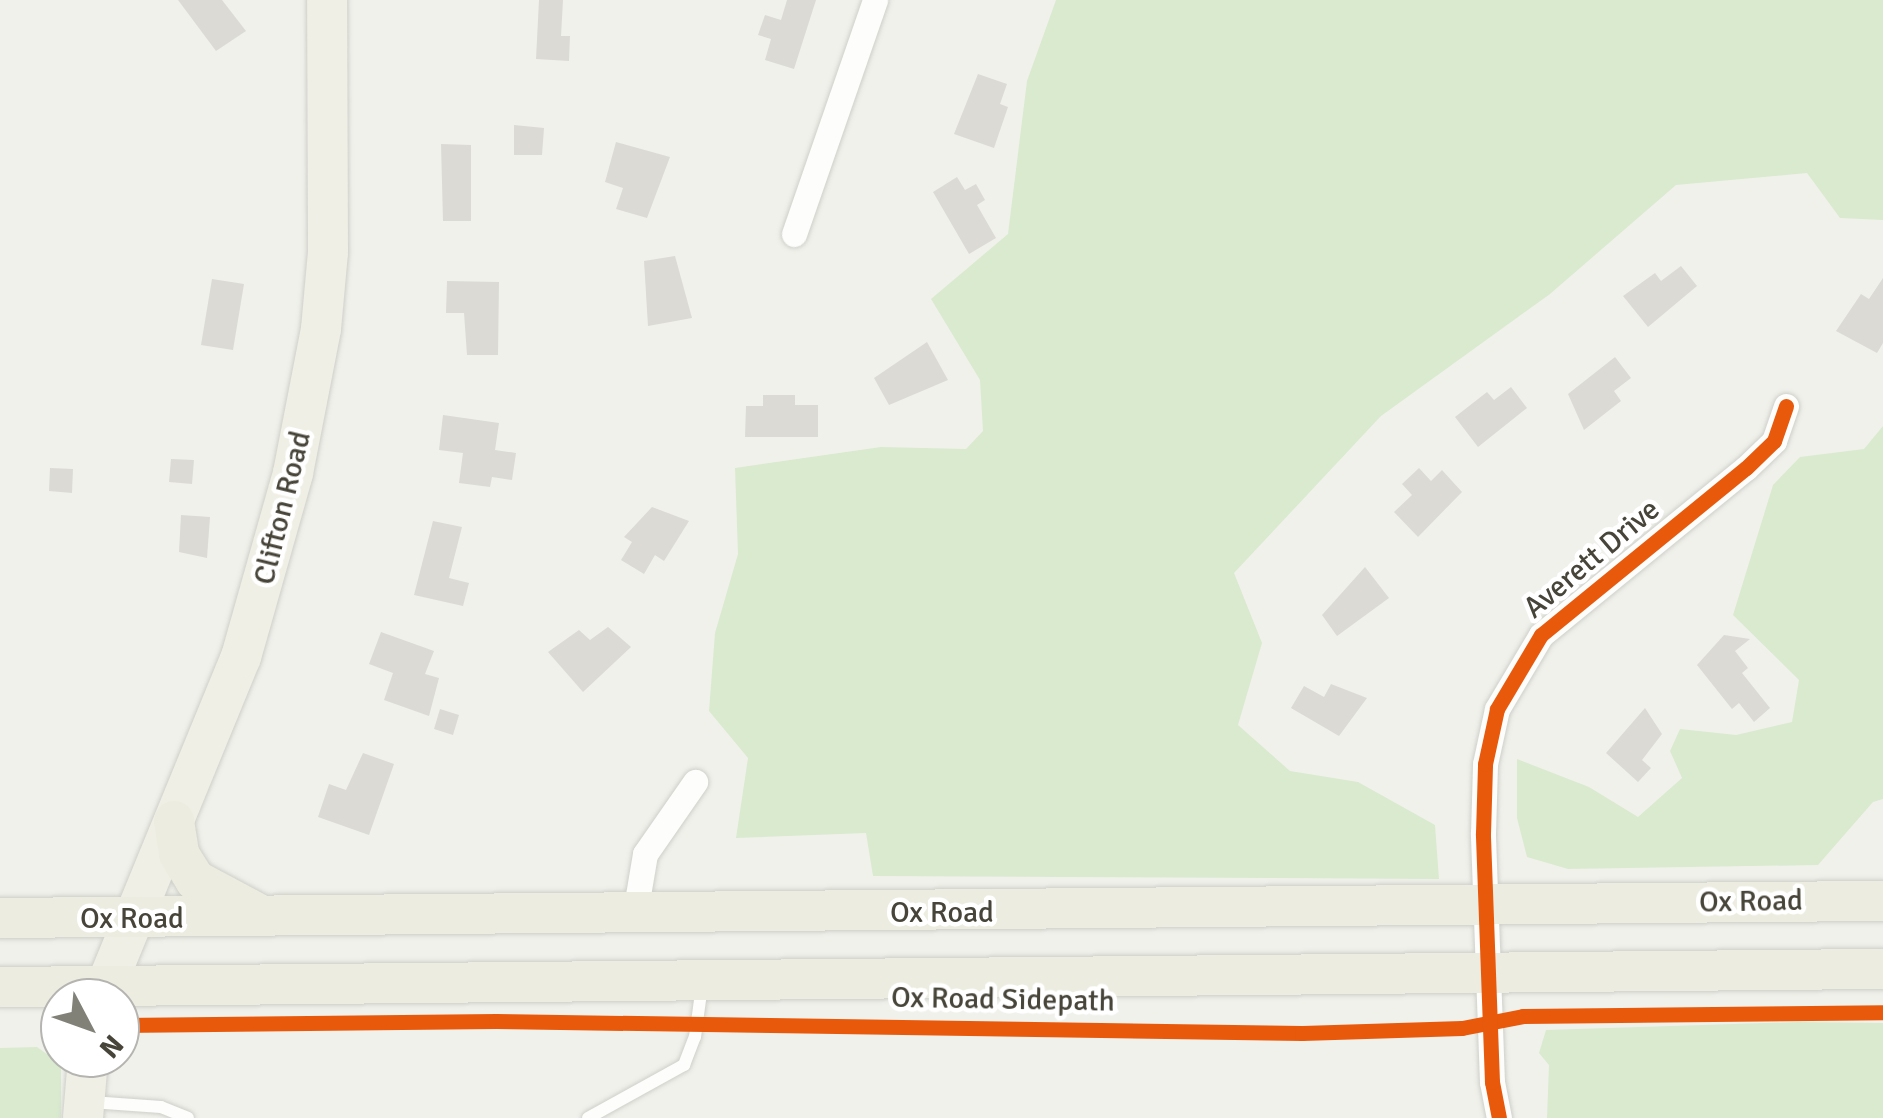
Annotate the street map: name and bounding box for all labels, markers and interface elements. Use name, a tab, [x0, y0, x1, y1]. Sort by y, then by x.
street label: Clifton Road	[247, 428, 319, 588]
street label: Averett Drive	[1517, 492, 1667, 626]
street label: Ox Road	[1699, 883, 1803, 921]
street label: Ox Road	[890, 895, 994, 931]
street label: Ox Road	[80, 901, 184, 937]
north arrow	[40, 978, 140, 1078]
street label: Ox Road Sidepath	[891, 980, 1115, 1020]
text: N	[92, 1028, 130, 1065]

